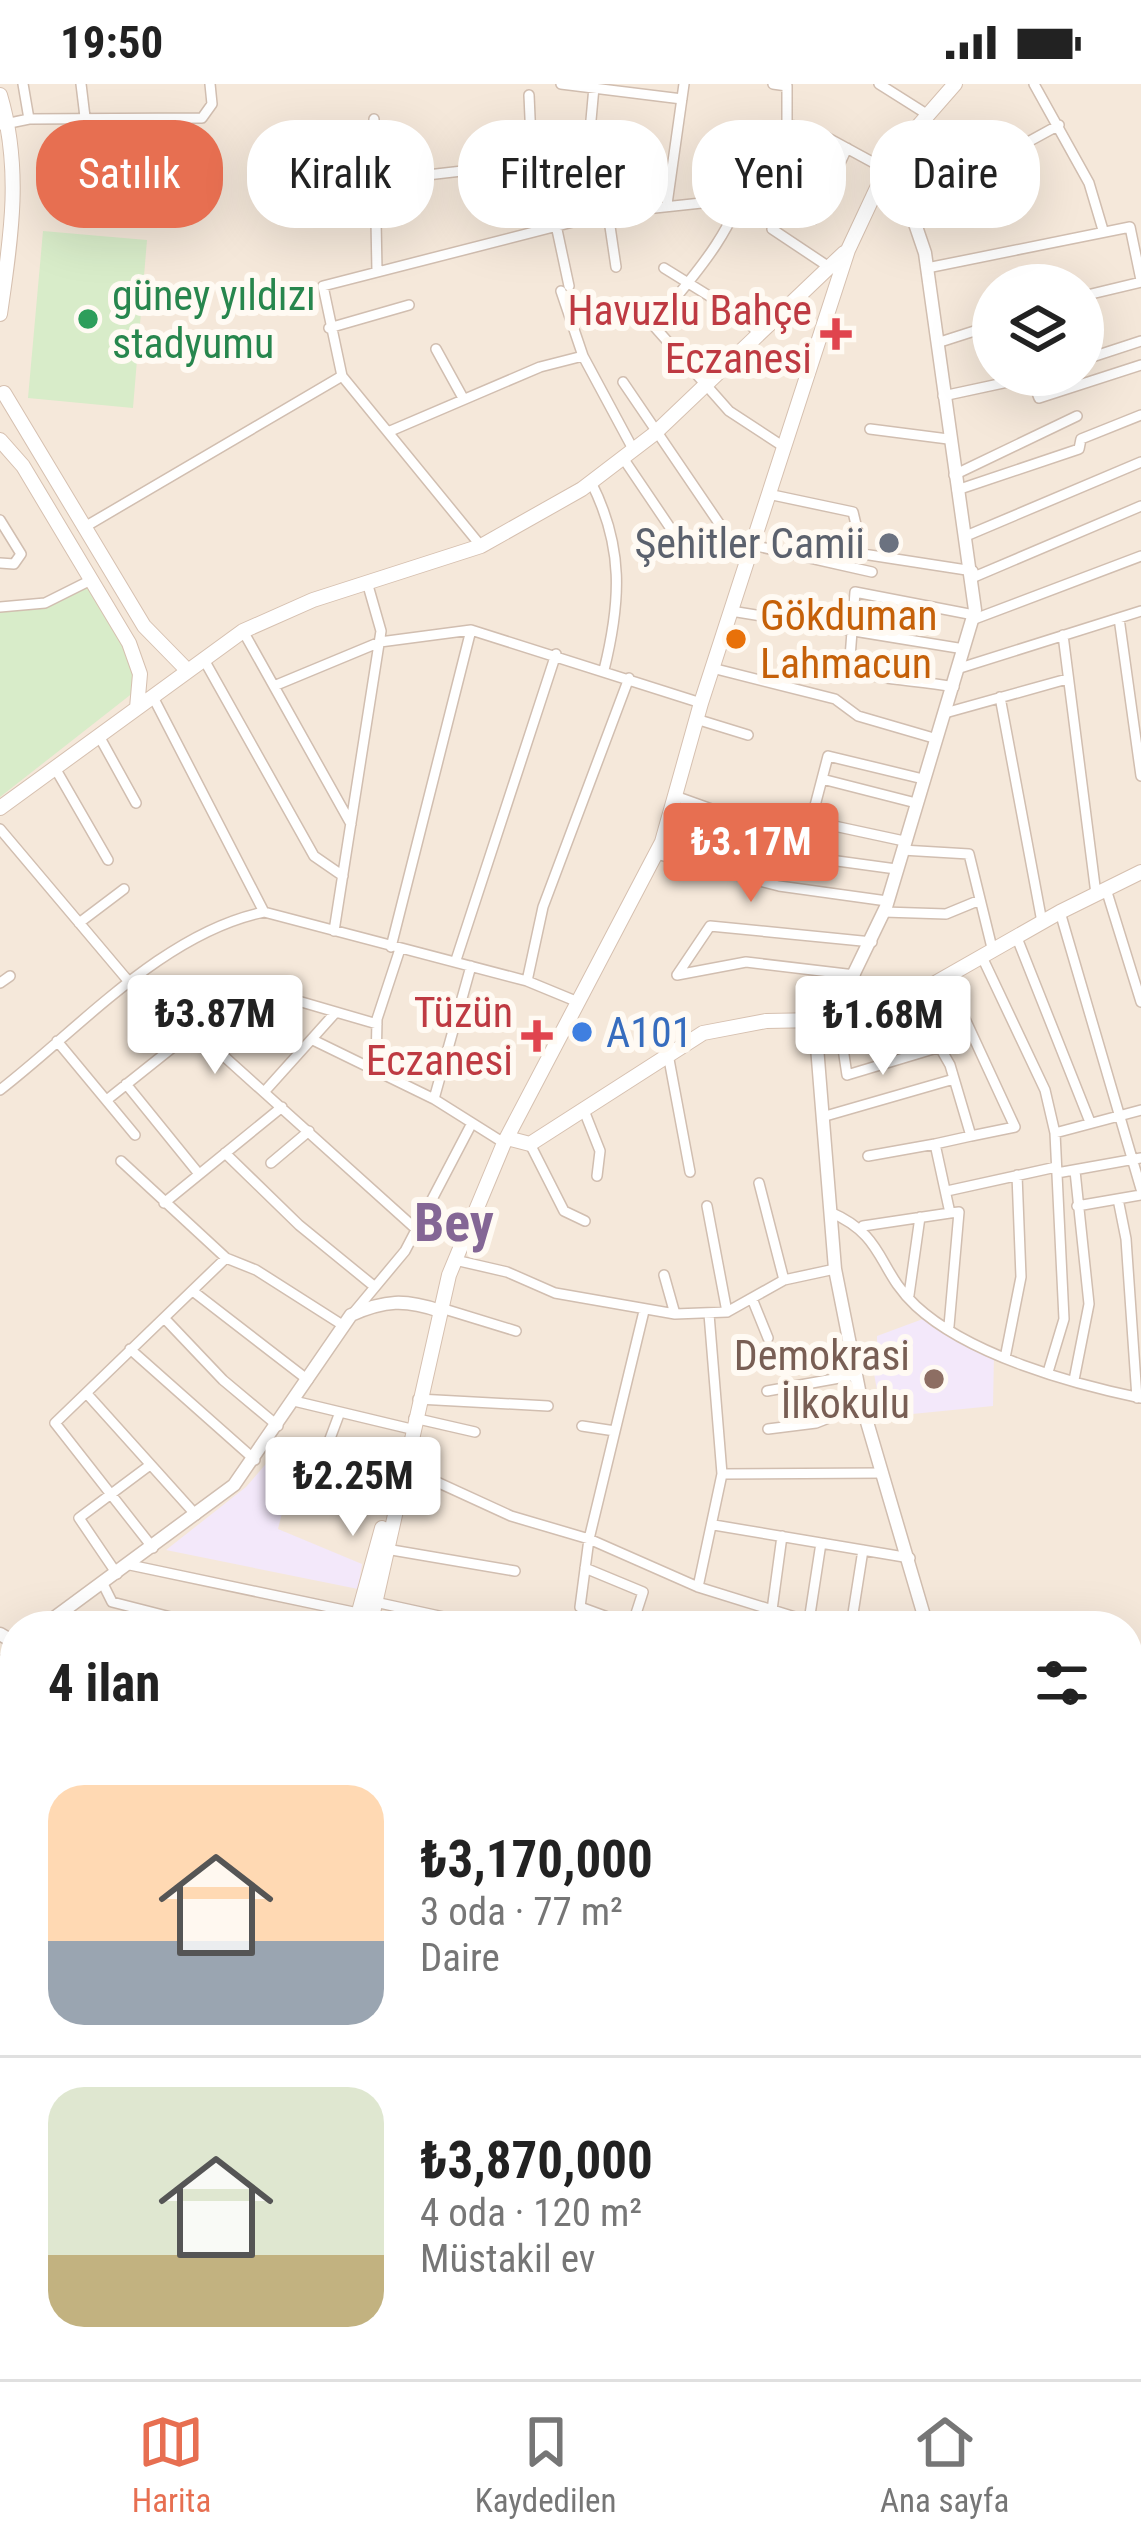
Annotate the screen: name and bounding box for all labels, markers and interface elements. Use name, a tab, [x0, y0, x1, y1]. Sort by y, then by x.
text: 19:50	[60, 16, 163, 69]
chip: Satılık	[36, 120, 223, 228]
chip: Kiralık	[247, 120, 434, 228]
chip: Filtreler	[458, 120, 668, 228]
chip: Yeni	[692, 120, 846, 228]
chip: Daire	[870, 120, 1040, 228]
map controls	[972, 264, 1104, 396]
button: layers	[972, 264, 1104, 396]
place label: güney yıldızı stadyumu	[112, 271, 316, 368]
place label: Havuzlu Bahçe Eczanesi	[567, 286, 812, 383]
marker: güney yıldızı stadyumu	[75, 306, 101, 332]
marker: Havuzlu Bahçe Eczanesi	[823, 321, 849, 347]
place label: Şehitler Camii	[635, 519, 865, 568]
marker: Şehitler Camii	[876, 530, 902, 556]
place label: Gökduman Lahmacun	[760, 591, 938, 688]
marker: Gökduman Lahmacun	[723, 626, 749, 652]
pin: ₺3.17M	[653, 803, 849, 905]
text: ₺3.17M	[690, 819, 812, 865]
pin: ₺3.87M	[117, 975, 313, 1077]
pin: ₺1.68M	[785, 976, 981, 1078]
place label: Tüzün Eczanesi	[366, 988, 513, 1085]
text: ₺3.87M	[154, 991, 276, 1037]
text: ₺1.68M	[822, 992, 944, 1038]
place label: A101	[606, 1008, 692, 1057]
marker: A101	[569, 1019, 595, 1045]
marker: Tüzün Eczanesi	[524, 1023, 550, 1049]
district label: Bey	[414, 1191, 494, 1254]
place label: Demokrasi İlkokulu	[734, 1331, 910, 1428]
marker: Demokrasi İlkokulu	[921, 1366, 947, 1392]
pin: ₺2.25M	[255, 1437, 451, 1539]
text: ₺2.25M	[292, 1453, 414, 1499]
icon: filters	[1029, 1650, 1095, 1716]
text: 4 ilan	[48, 1654, 160, 1713]
text: ₺3,170,000	[420, 1830, 653, 1889]
icon: home	[144, 1833, 288, 1977]
text: 3 oda · 77 m²	[420, 1889, 623, 1935]
text: Daire	[420, 1935, 500, 1981]
text: ₺3,870,000	[420, 2131, 653, 2190]
icon: home	[144, 2135, 288, 2279]
text: 4 oda · 120 m²	[420, 2190, 642, 2236]
text: Müstakil ev	[420, 2236, 595, 2282]
tab: Harita	[132, 2409, 211, 2520]
tab: Kaydedilen	[475, 2409, 617, 2520]
tab: Ana sayfa	[880, 2409, 1009, 2520]

